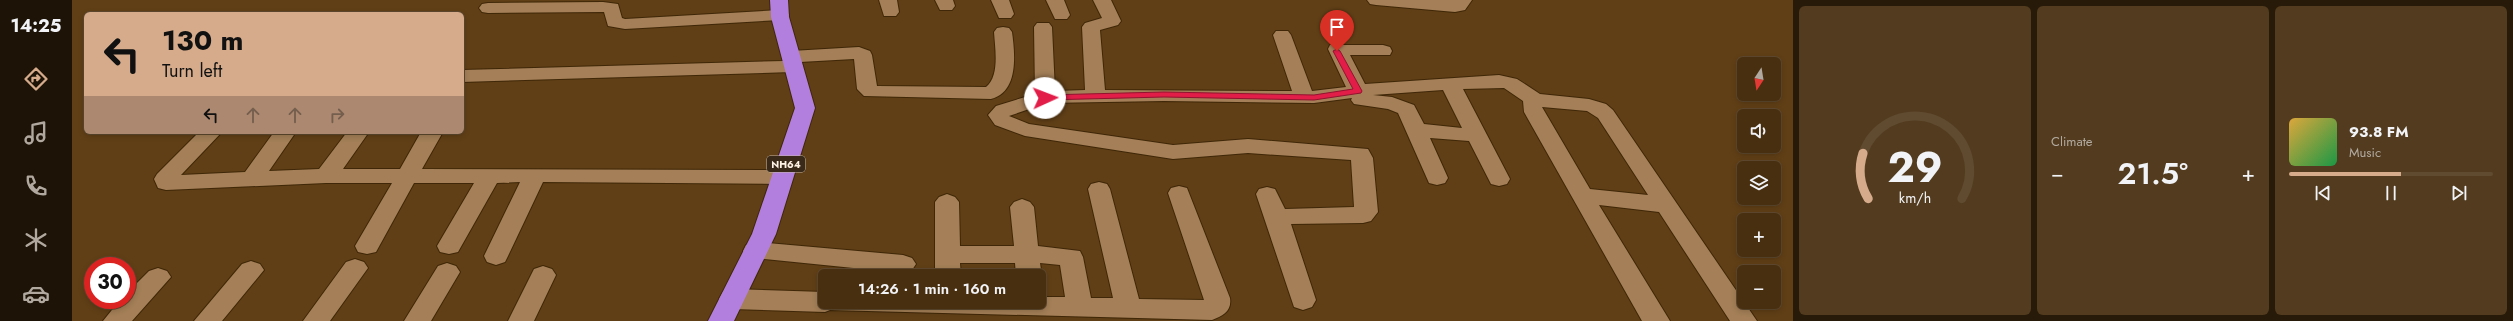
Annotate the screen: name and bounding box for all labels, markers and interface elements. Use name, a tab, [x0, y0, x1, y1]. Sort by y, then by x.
pin	[1320, 10, 1354, 51]
text: 14:25	[11, 13, 61, 39]
icon: arrive	[1326, 16, 1348, 38]
text: 130 m	[162, 20, 244, 61]
icon: left	[96, 28, 148, 80]
north arrow	[1737, 57, 1781, 101]
map controls	[1737, 57, 1781, 309]
text: Turn left	[162, 58, 222, 84]
icon: directions	[22, 65, 50, 93]
position arrow	[1024, 77, 1066, 119]
icon: left	[200, 104, 222, 126]
icon: ahead	[242, 104, 264, 126]
icon: ahead	[284, 104, 306, 126]
icon: right	[326, 104, 348, 126]
button: sound	[1737, 109, 1781, 153]
icon: music	[22, 119, 50, 147]
text: 93.8 FM	[2349, 121, 2409, 143]
text: Climate	[2051, 132, 2092, 151]
text: 29	[1887, 136, 1943, 197]
text: Music	[2349, 143, 2381, 162]
text: 21.5°	[2118, 152, 2188, 195]
road number: NH64	[767, 156, 805, 172]
text: −	[2051, 157, 2064, 189]
text: +	[2241, 157, 2255, 189]
button: layers	[1737, 161, 1781, 205]
icon: phone	[22, 172, 50, 200]
icon: previous	[2312, 182, 2334, 204]
icon: pause	[2380, 182, 2402, 204]
icon: next	[2448, 182, 2470, 204]
text: km/h	[1899, 187, 1931, 207]
button: +	[1737, 213, 1781, 257]
icon: climate	[22, 226, 50, 254]
speed limit sign: 30	[84, 257, 136, 309]
button: −	[1737, 265, 1781, 309]
text: 14:26 · 1 min · 160 m	[858, 278, 1006, 300]
icon: car	[22, 280, 50, 308]

